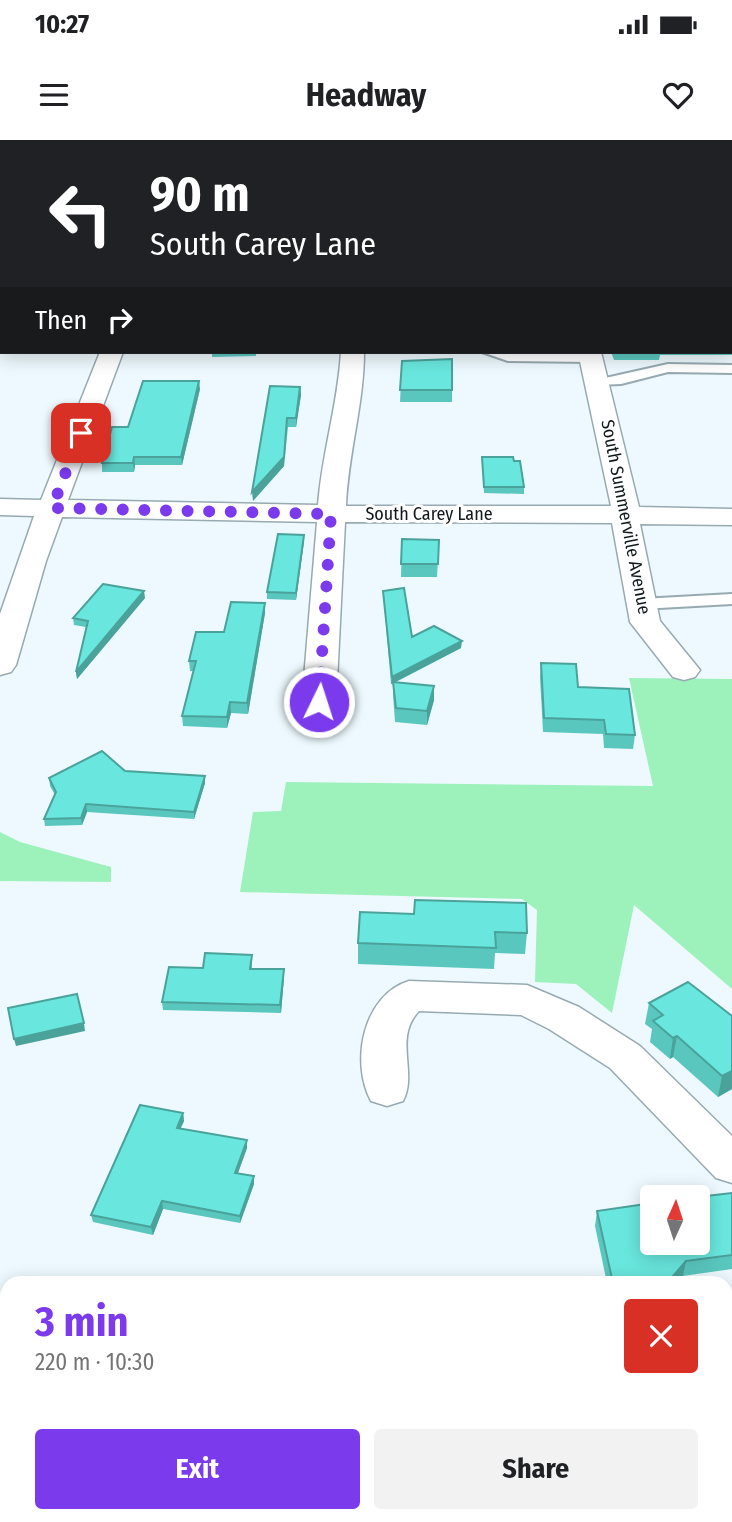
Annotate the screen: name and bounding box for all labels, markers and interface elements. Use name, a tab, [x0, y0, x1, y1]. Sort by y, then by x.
text: 10:27	[35, 9, 89, 40]
icon: menu	[35, 76, 73, 114]
text: Headway	[306, 76, 426, 114]
icon: heart	[659, 76, 697, 114]
text: 90 m	[150, 165, 250, 224]
icon: left	[35, 168, 126, 259]
text: South Carey Lane	[150, 225, 376, 263]
icon: right	[101, 301, 139, 339]
text: Then	[35, 305, 87, 336]
pin	[51, 403, 111, 463]
icon: arrive	[62, 414, 100, 452]
street label: South Summerville Avenue	[596, 418, 656, 616]
street label: South Carey Lane	[365, 503, 493, 525]
position arrow	[282, 665, 356, 739]
north arrow	[640, 1185, 710, 1255]
map controls	[640, 1185, 710, 1255]
text: 3 min	[35, 1297, 129, 1347]
button: close	[624, 1299, 698, 1373]
text: 220 m · 10:30	[35, 1348, 154, 1376]
button: Exit	[35, 1429, 360, 1509]
button: Share	[374, 1429, 698, 1509]

